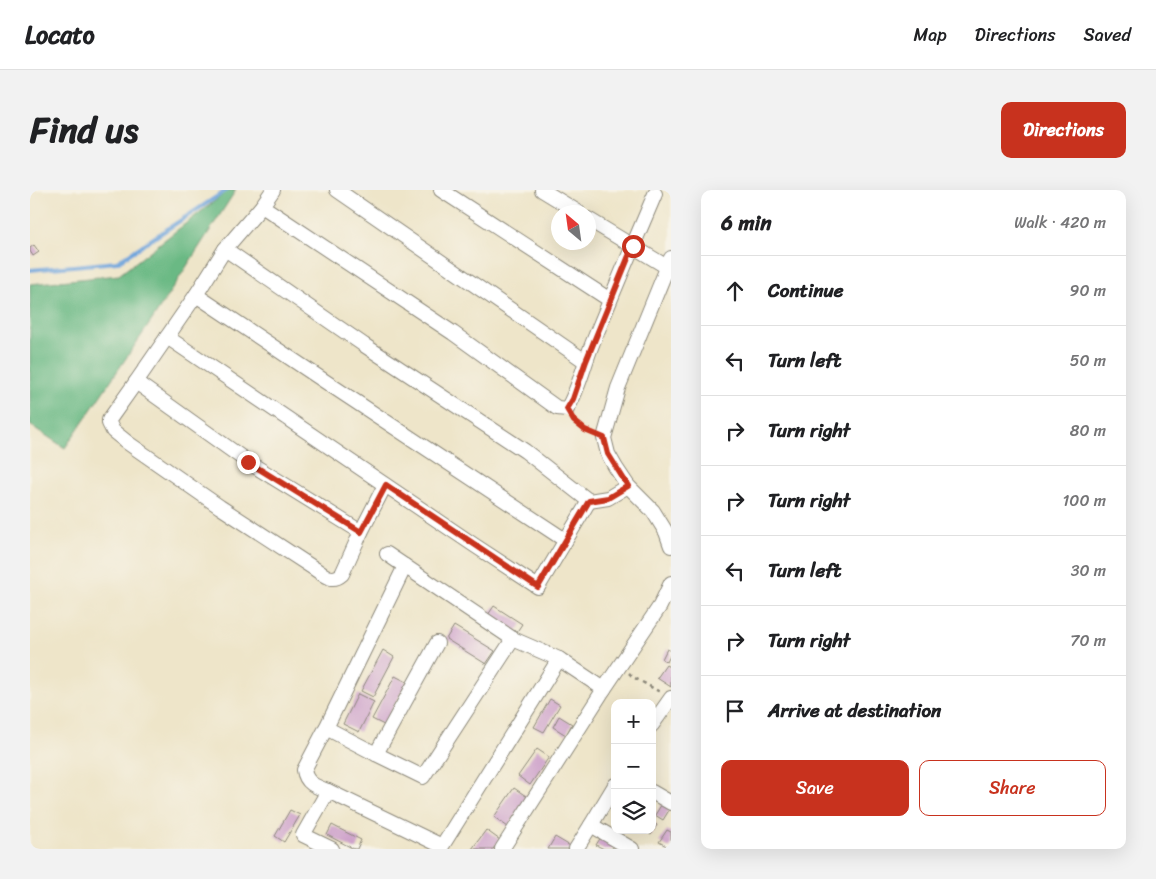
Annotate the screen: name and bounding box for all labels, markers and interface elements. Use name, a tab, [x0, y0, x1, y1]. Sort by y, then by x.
text: Locato	[25, 14, 95, 56]
text: Map	[914, 19, 947, 51]
text: Directions	[975, 19, 1056, 51]
text: Saved	[1084, 19, 1131, 51]
text: Find us	[30, 99, 138, 161]
button: Directions	[1001, 102, 1126, 158]
text: 6 min	[721, 204, 772, 242]
north arrow	[551, 205, 596, 250]
text: Walk · 420 m	[1014, 208, 1106, 237]
route start	[622, 235, 645, 258]
text: Continue	[768, 274, 844, 307]
text: 90 m	[1070, 276, 1106, 305]
icon: ahead	[721, 277, 749, 305]
text: Turn left	[768, 344, 841, 377]
text: 50 m	[1070, 346, 1106, 375]
icon: left	[721, 347, 749, 375]
text: Turn right	[768, 414, 850, 447]
text: 80 m	[1070, 416, 1106, 445]
icon: right	[721, 417, 749, 445]
route end	[237, 451, 260, 474]
text: Turn right	[768, 484, 850, 517]
text: 100 m	[1062, 486, 1106, 515]
icon: right	[721, 487, 749, 515]
text: Turn left	[768, 554, 841, 587]
text: 30 m	[1071, 556, 1106, 585]
icon: left	[721, 557, 749, 585]
text: Turn right	[768, 624, 850, 657]
text: 70 m	[1070, 626, 1106, 655]
icon: right	[721, 627, 749, 655]
text: Arrive at destination	[768, 694, 941, 727]
icon: arrive	[721, 697, 749, 725]
map controls	[611, 699, 656, 834]
button: +	[611, 699, 656, 744]
button: −	[611, 744, 656, 789]
button: Save	[721, 760, 909, 816]
button: Share	[919, 760, 1106, 816]
button: layers	[611, 789, 656, 834]

